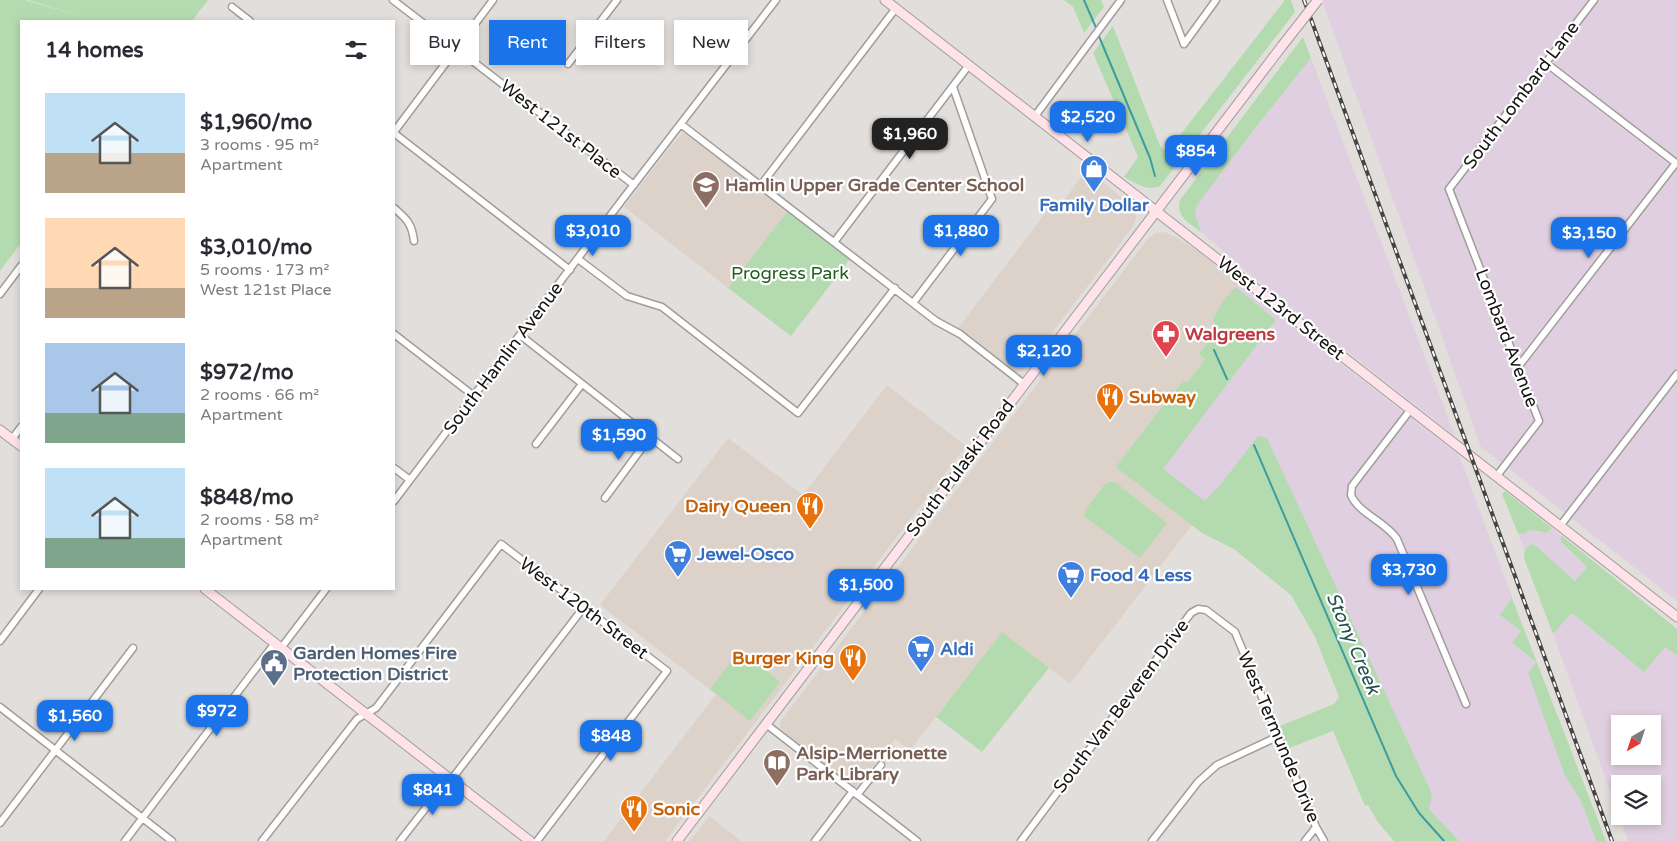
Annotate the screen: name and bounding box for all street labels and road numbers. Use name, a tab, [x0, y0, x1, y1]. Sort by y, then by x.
street label: South Lombard Lane	[1458, 17, 1584, 173]
street label: West 121st Place	[496, 75, 626, 183]
street label: West 123rd Street	[1213, 251, 1349, 365]
street label: Lombard Avenue	[1470, 266, 1544, 410]
street label: South Hamlin Avenue	[439, 278, 567, 438]
street label: South Pulaski Road	[901, 395, 1019, 541]
street label: West 120th Street	[515, 552, 653, 664]
street label: South Van Beveren Drive	[1049, 615, 1193, 797]
street label: West Termunde Drive	[1233, 648, 1325, 826]

